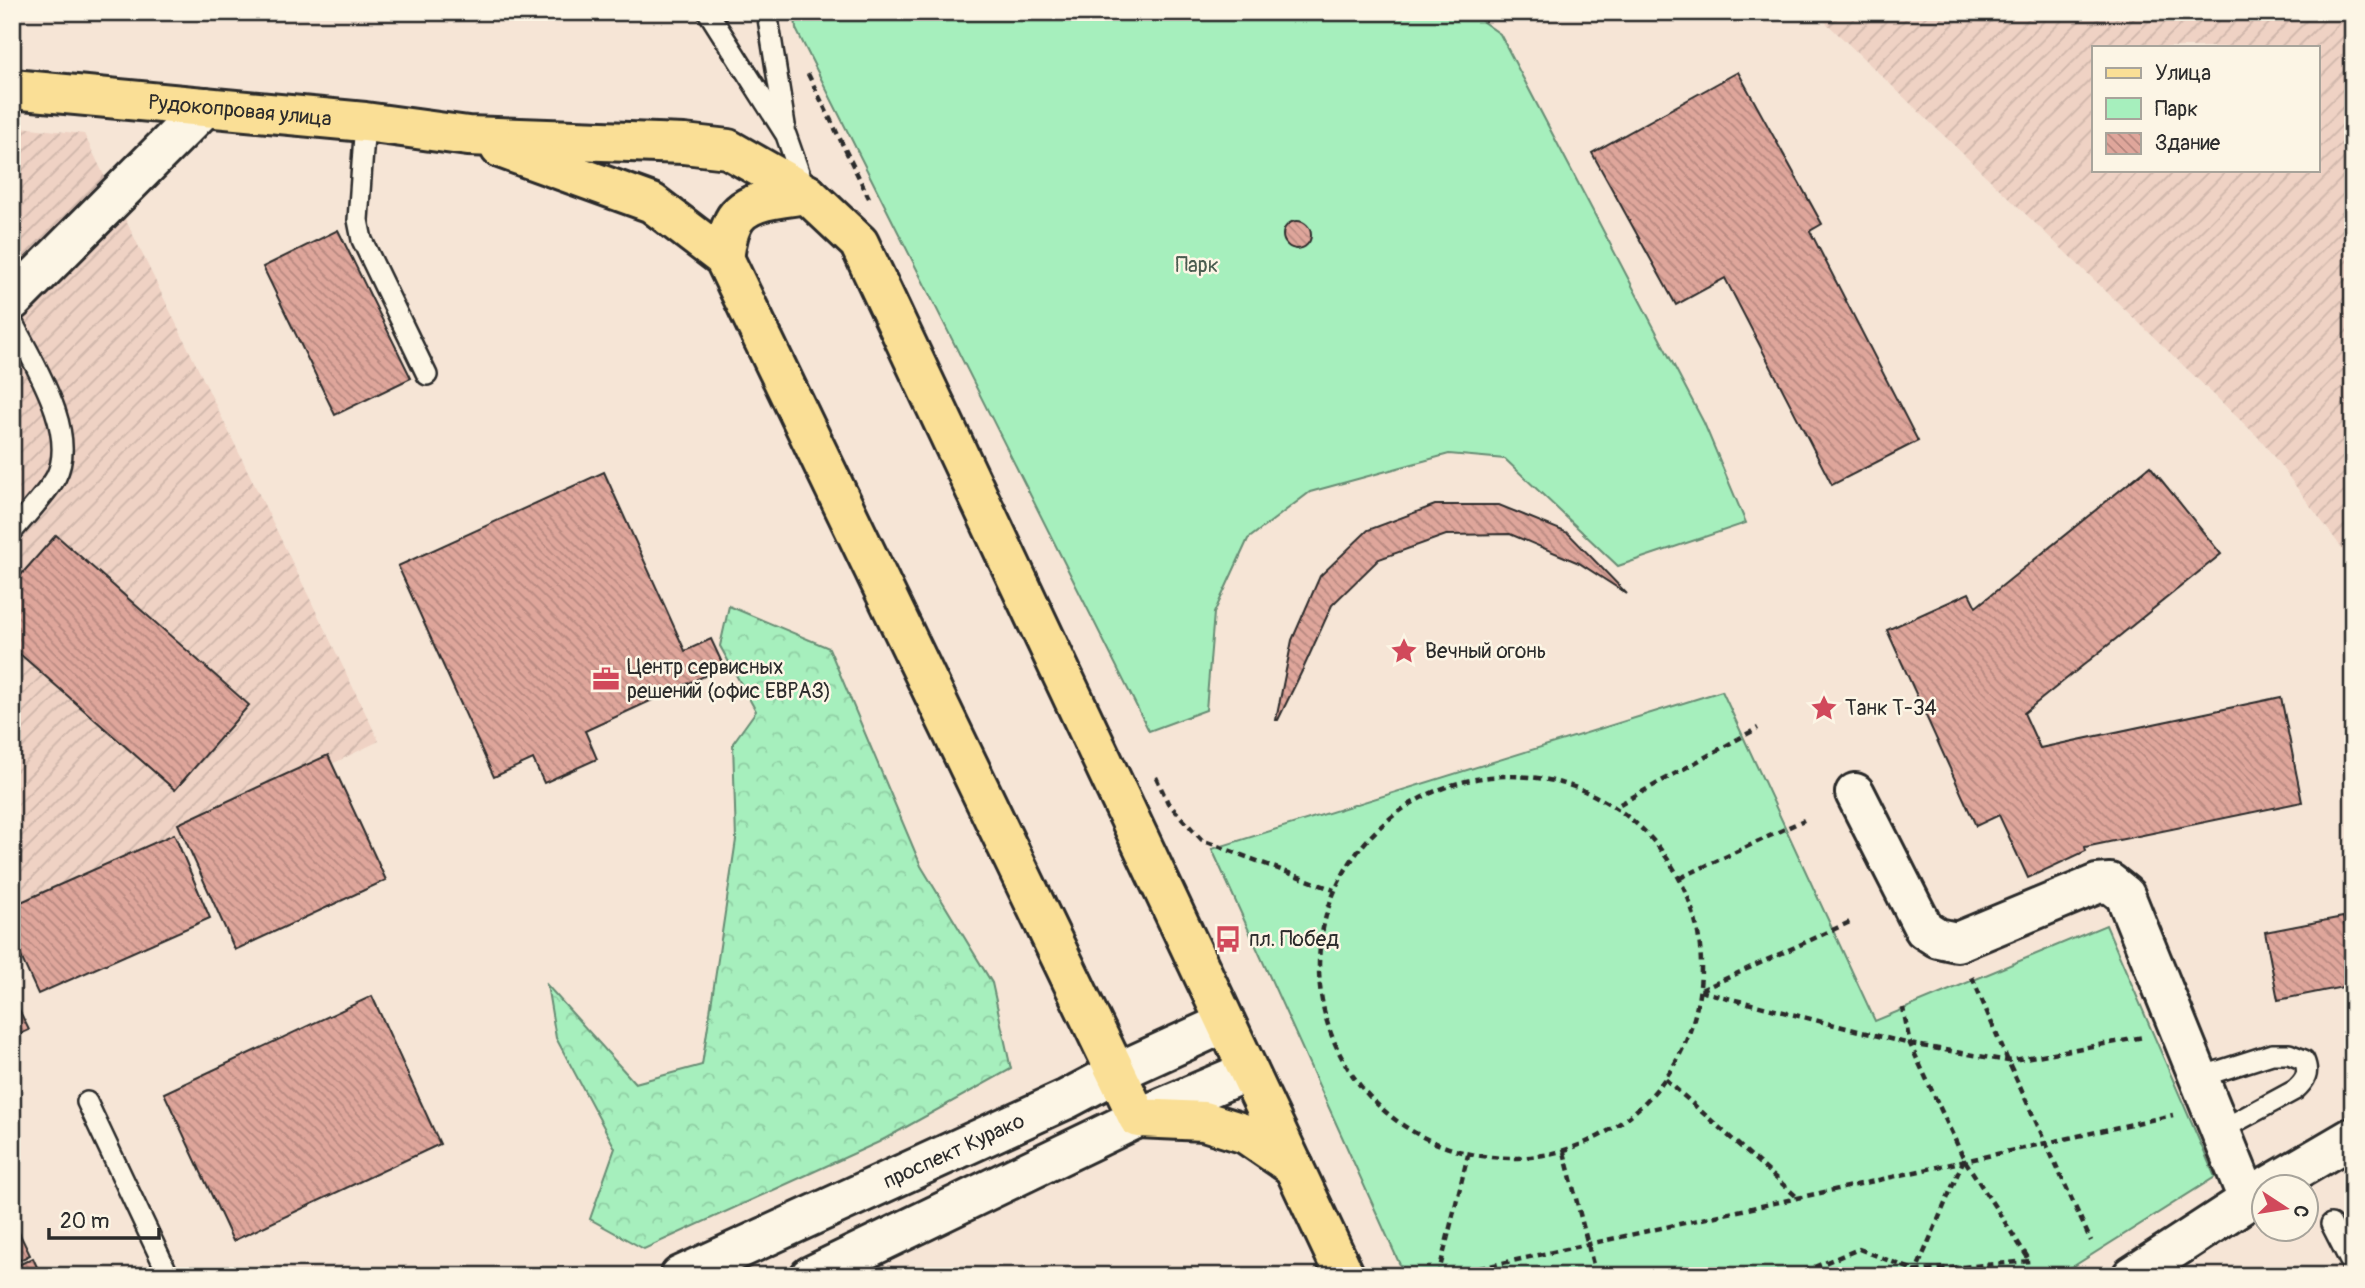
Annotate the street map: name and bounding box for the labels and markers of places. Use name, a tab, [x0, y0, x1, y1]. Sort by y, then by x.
place icon: Вечный огонь	[1389, 636, 1419, 666]
place label: Вечный огонь	[1425, 638, 1546, 665]
place label: Центр сервисных решений (офис ЕВРАЗ)	[627, 654, 831, 705]
office icon: Центр сервисных решений (офис ЕВРАЗ)	[591, 664, 621, 694]
place icon: Танк Т-34	[1809, 693, 1839, 723]
place label: Танк Т-34	[1845, 695, 1937, 722]
bus stop icon: пл. Побед	[1213, 924, 1243, 954]
place label: пл. Побед	[1249, 926, 1339, 953]

